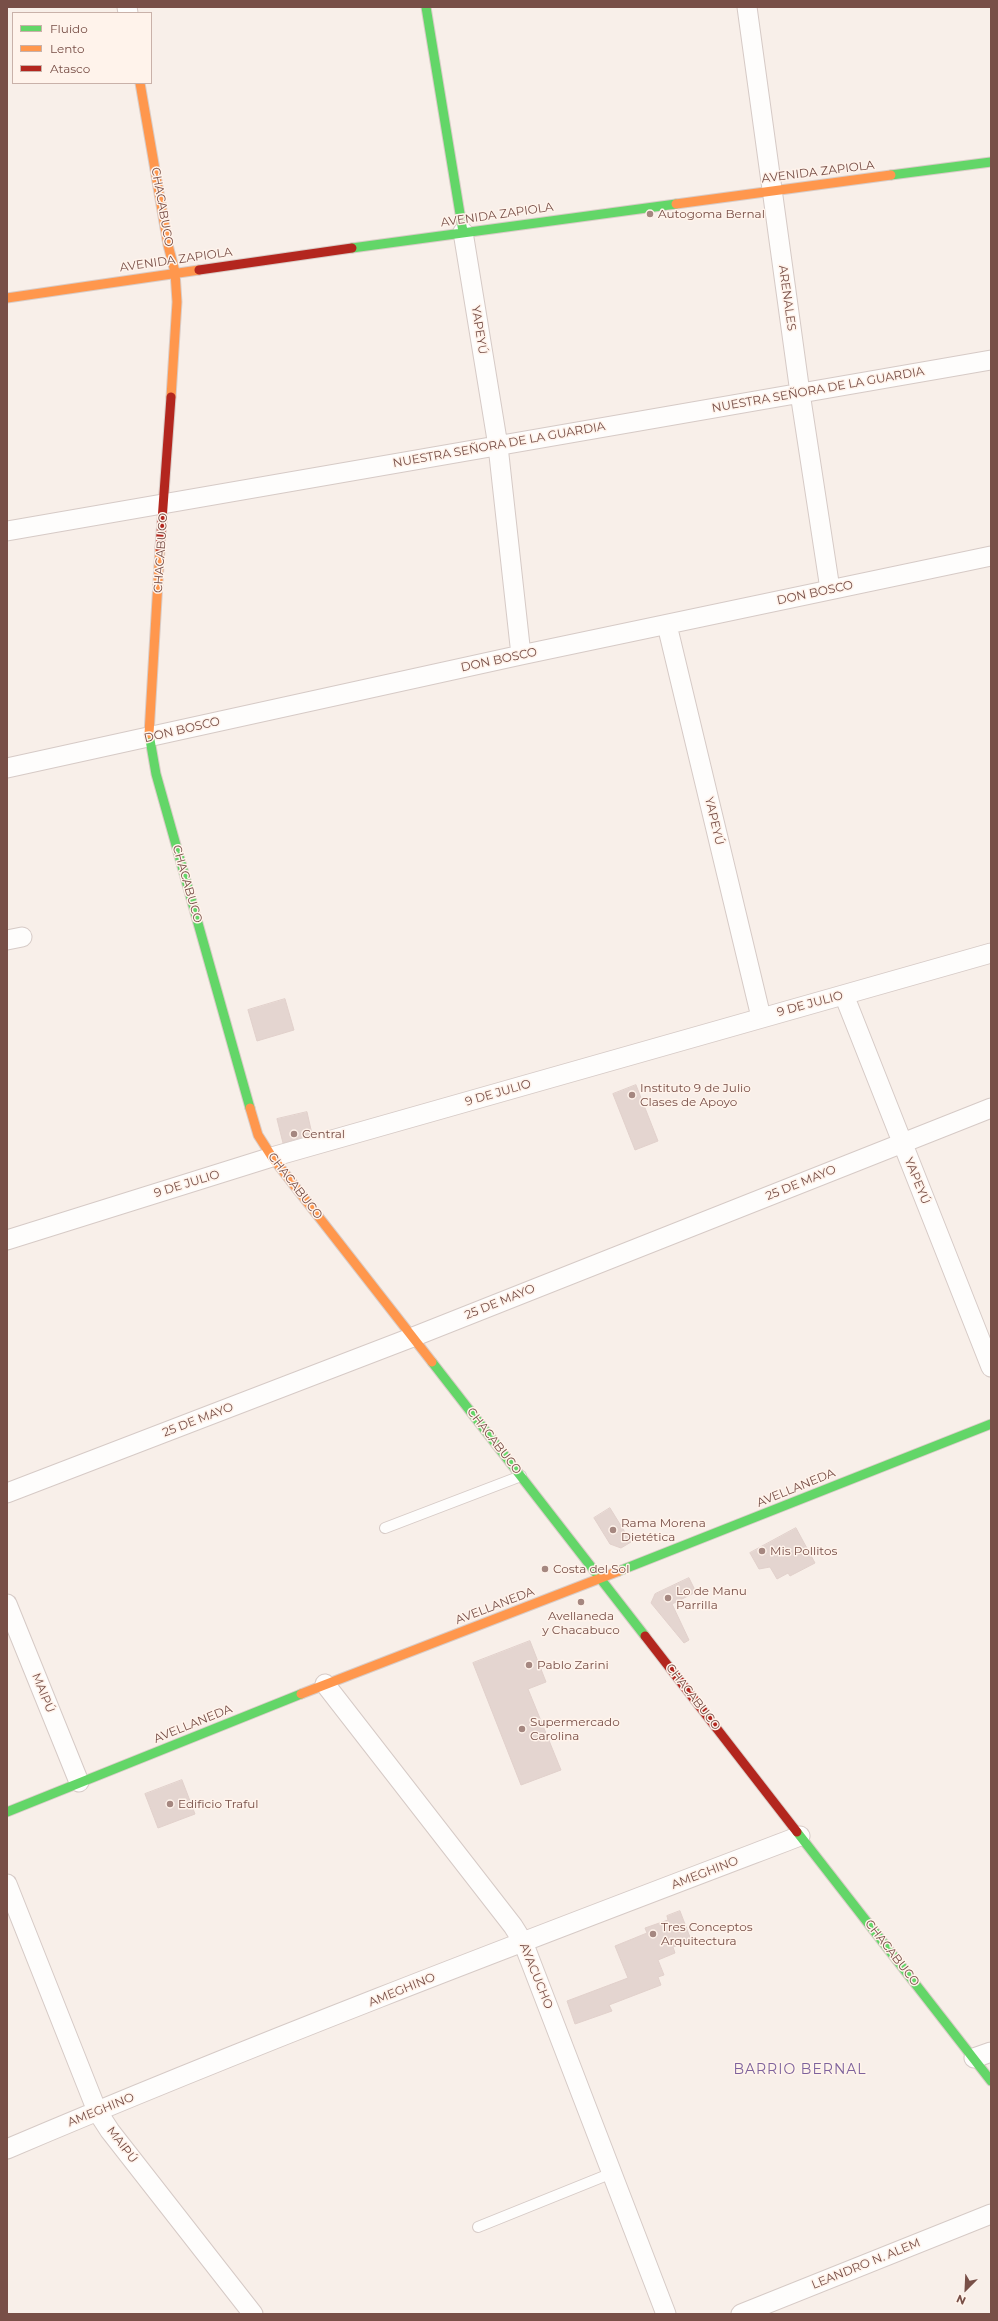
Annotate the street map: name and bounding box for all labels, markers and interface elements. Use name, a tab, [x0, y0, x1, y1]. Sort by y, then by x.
legend	[12, 12, 152, 84]
text: Fluido	[50, 21, 88, 36]
text: Lento	[50, 41, 85, 56]
text: Atasco	[50, 61, 90, 76]
street label: AVENIDA ZAPIOLA	[761, 158, 875, 186]
street label: CHACABUCO	[148, 166, 176, 248]
street label: AVENIDA ZAPIOLA	[440, 200, 554, 230]
place label: Autogoma Bernal	[658, 207, 765, 221]
marker: Autogoma Bernal	[645, 209, 655, 219]
street label: AVENIDA ZAPIOLA	[119, 245, 233, 275]
street label: ARENALES	[775, 264, 799, 332]
street label: YAPEYÚ	[468, 305, 490, 355]
street label: NUESTRA SEÑORA DE LA GUARDIA	[711, 364, 925, 416]
street label: NUESTRA SEÑORA DE LA GUARDIA	[392, 419, 606, 471]
street label: CHACABUCO	[151, 512, 171, 594]
street label: DON BOSCO	[776, 578, 854, 608]
street label: DON BOSCO	[460, 645, 538, 675]
street label: DON BOSCO	[143, 714, 221, 746]
street label: YAPEYÚ	[701, 795, 727, 847]
street label: CHACABUCO	[169, 843, 205, 925]
street label: 9 DE JULIO	[775, 988, 845, 1020]
street label: 9 DE JULIO	[463, 1077, 533, 1109]
place label: Instituto 9 de Julio Clases de Apoyo	[640, 1081, 751, 1109]
marker: Instituto 9 de Julio Clases de Apoyo	[627, 1090, 637, 1100]
place label: Central	[302, 1127, 345, 1141]
marker: Central	[289, 1129, 299, 1139]
street label: CHACABUCO	[265, 1150, 325, 1222]
street label: YAPEYÚ	[901, 1156, 933, 1206]
street label: 25 DE MAYO	[764, 1162, 838, 1204]
street label: 9 DE JULIO	[152, 1167, 222, 1201]
street label: 25 DE MAYO	[463, 1281, 537, 1323]
street label: 25 DE MAYO	[161, 1400, 235, 1440]
street label: CHACABUCO	[464, 1405, 524, 1477]
street label: AVELLANEDA	[755, 1466, 837, 1510]
place label: Rama Morena Dietética	[621, 1516, 706, 1544]
marker: Rama Morena Dietética	[608, 1525, 618, 1535]
place label: Mis Pollitos	[770, 1544, 837, 1558]
marker: Mis Pollitos	[757, 1546, 767, 1556]
place label: Costa del Sol	[553, 1562, 629, 1576]
marker: Costa del Sol	[540, 1564, 550, 1574]
street label: AVELLANEDA	[454, 1584, 536, 1628]
place label: Lo de Manu Parrilla	[676, 1584, 747, 1612]
marker: Lo de Manu Parrilla	[663, 1593, 673, 1603]
marker: Avellaneda y Chacabuco	[576, 1597, 586, 1607]
place label: Avellaneda y Chacabuco	[542, 1609, 620, 1637]
place label: Pablo Zarini	[537, 1658, 609, 1672]
marker: Pablo Zarini	[524, 1660, 534, 1670]
street label: CHACABUCO	[663, 1661, 723, 1733]
street label: MAIPÚ	[29, 1671, 57, 1715]
street label: AVELLANEDA	[152, 1702, 234, 1746]
place label: Supermercado Carolina	[530, 1715, 620, 1743]
marker: Supermercado Carolina	[517, 1724, 527, 1734]
place label: Edificio Traful	[178, 1797, 259, 1811]
marker: Edificio Traful	[165, 1799, 175, 1809]
street label: AMEGHINO	[669, 1854, 741, 1892]
street label: CHACABUCO	[862, 1917, 922, 1989]
place label: Tres Conceptos Arquitectura	[661, 1920, 753, 1948]
marker: Tres Conceptos Arquitectura	[648, 1929, 658, 1939]
street label: AYACUCHO	[516, 1941, 556, 2011]
street label: AMEGHINO	[367, 1970, 437, 2010]
district label: BARRIO BERNAL	[733, 2062, 867, 2078]
street label: AMEGHINO	[66, 2090, 136, 2130]
street label: MAIPÚ	[104, 2124, 140, 2166]
street label: LEANDRO N. ALEM	[810, 2236, 922, 2292]
north arrow	[946, 2269, 986, 2309]
text: N	[954, 2292, 968, 2308]

